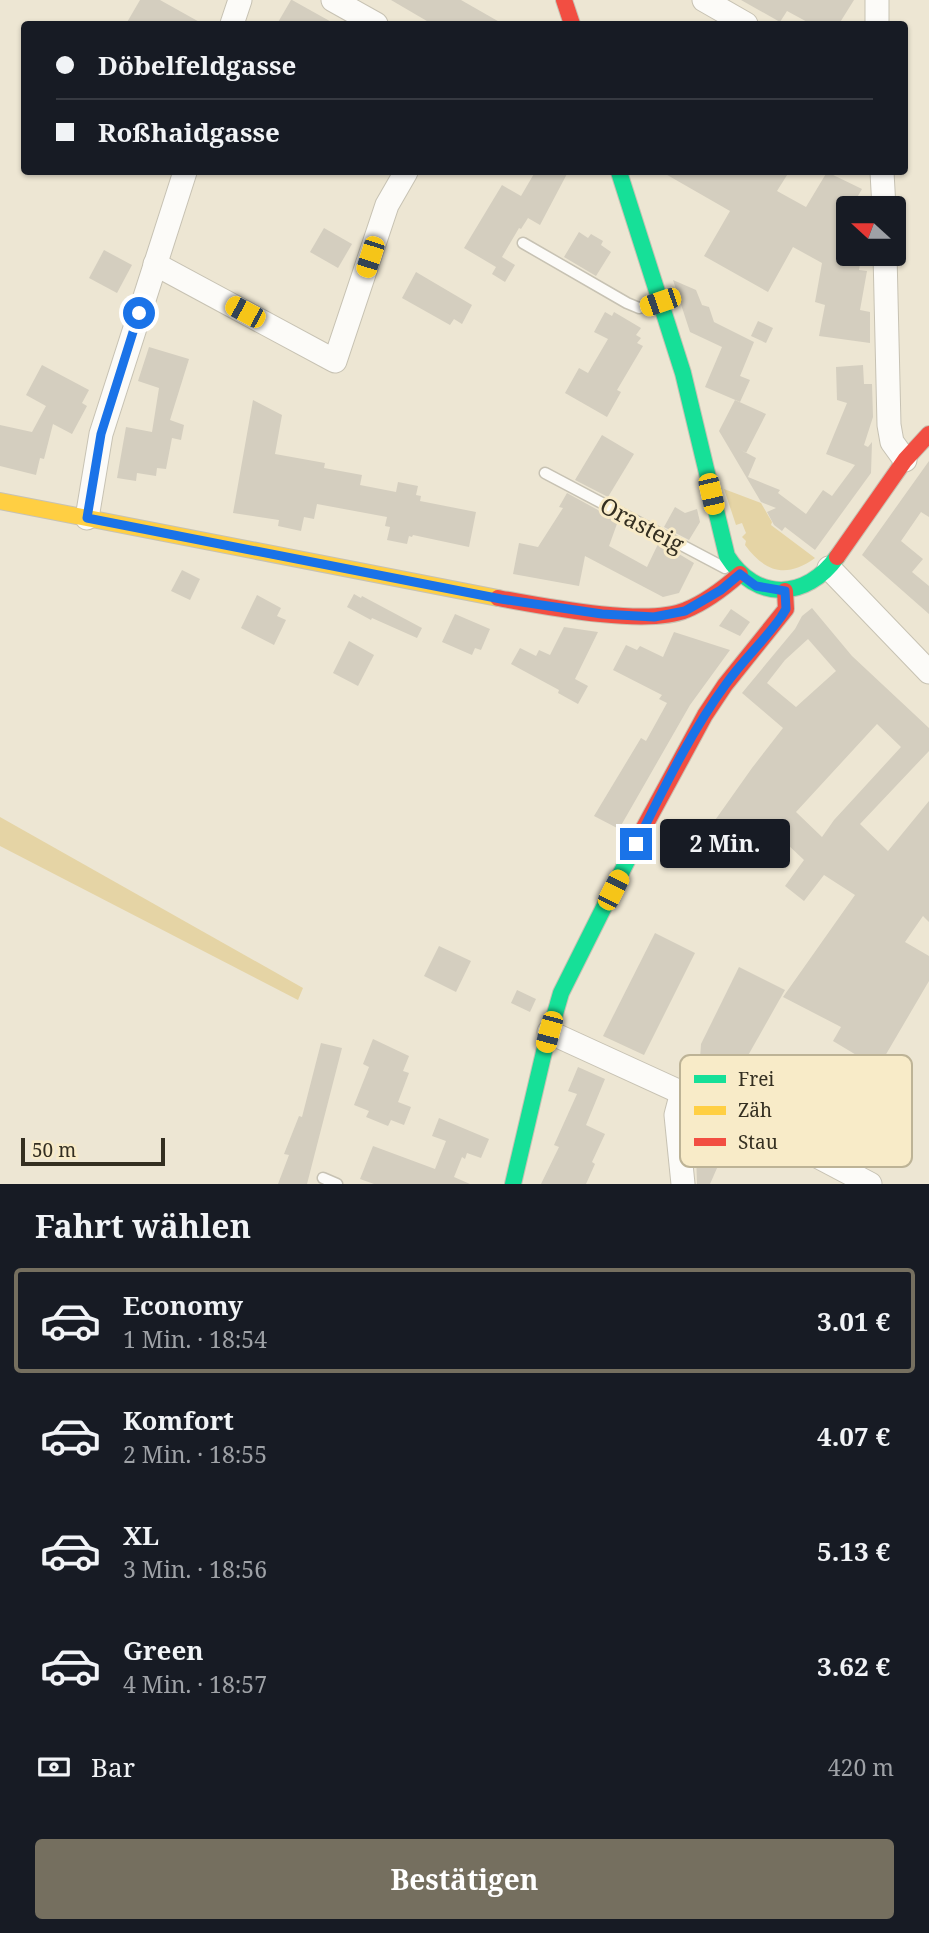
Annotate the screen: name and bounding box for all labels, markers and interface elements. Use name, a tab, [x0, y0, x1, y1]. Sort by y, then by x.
text: Döbelfeldgasse	[98, 47, 296, 83]
text: Roßhaidgasse	[98, 114, 280, 150]
north arrow	[836, 196, 906, 266]
map controls	[836, 196, 906, 266]
car	[354, 234, 387, 280]
car	[637, 285, 684, 319]
car	[222, 293, 269, 331]
route start	[123, 297, 155, 329]
car	[697, 471, 726, 517]
street label: Orasteig	[595, 489, 691, 560]
callout: 2 Min.	[660, 820, 790, 868]
text: 2 Min.	[689, 827, 761, 859]
route end	[620, 828, 652, 860]
car	[595, 867, 632, 913]
car	[534, 1009, 565, 1055]
legend	[680, 1055, 912, 1167]
text: Frei	[738, 1066, 774, 1092]
text: Zäh	[738, 1097, 772, 1123]
text: Stau	[738, 1129, 778, 1155]
scale bar	[21, 1135, 164, 1167]
text: 50 m	[32, 1137, 76, 1163]
text: Fahrt wählen	[35, 1204, 251, 1247]
text: Economy	[123, 1287, 243, 1323]
icon: car	[39, 1289, 102, 1352]
text: 3.01 €	[817, 1303, 890, 1339]
text: 1 Min. · 18:54	[123, 1323, 267, 1355]
text: Komfort	[123, 1402, 234, 1438]
icon: car	[39, 1404, 102, 1467]
text: 4.07 €	[817, 1418, 890, 1454]
text: 2 Min. · 18:55	[123, 1438, 267, 1470]
text: XL	[123, 1517, 159, 1553]
icon: car	[39, 1519, 102, 1582]
text: 5.13 €	[817, 1533, 890, 1569]
text: 3 Min. · 18:56	[123, 1553, 267, 1585]
text: Green	[123, 1632, 204, 1668]
icon: car	[39, 1634, 102, 1697]
text: 3.62 €	[817, 1648, 890, 1684]
text: 4 Min. · 18:57	[123, 1668, 267, 1700]
icon: cash	[35, 1748, 73, 1786]
text: Bar	[91, 1749, 135, 1785]
text: 420 m	[828, 1751, 894, 1783]
button: Bestätigen	[35, 1839, 894, 1919]

